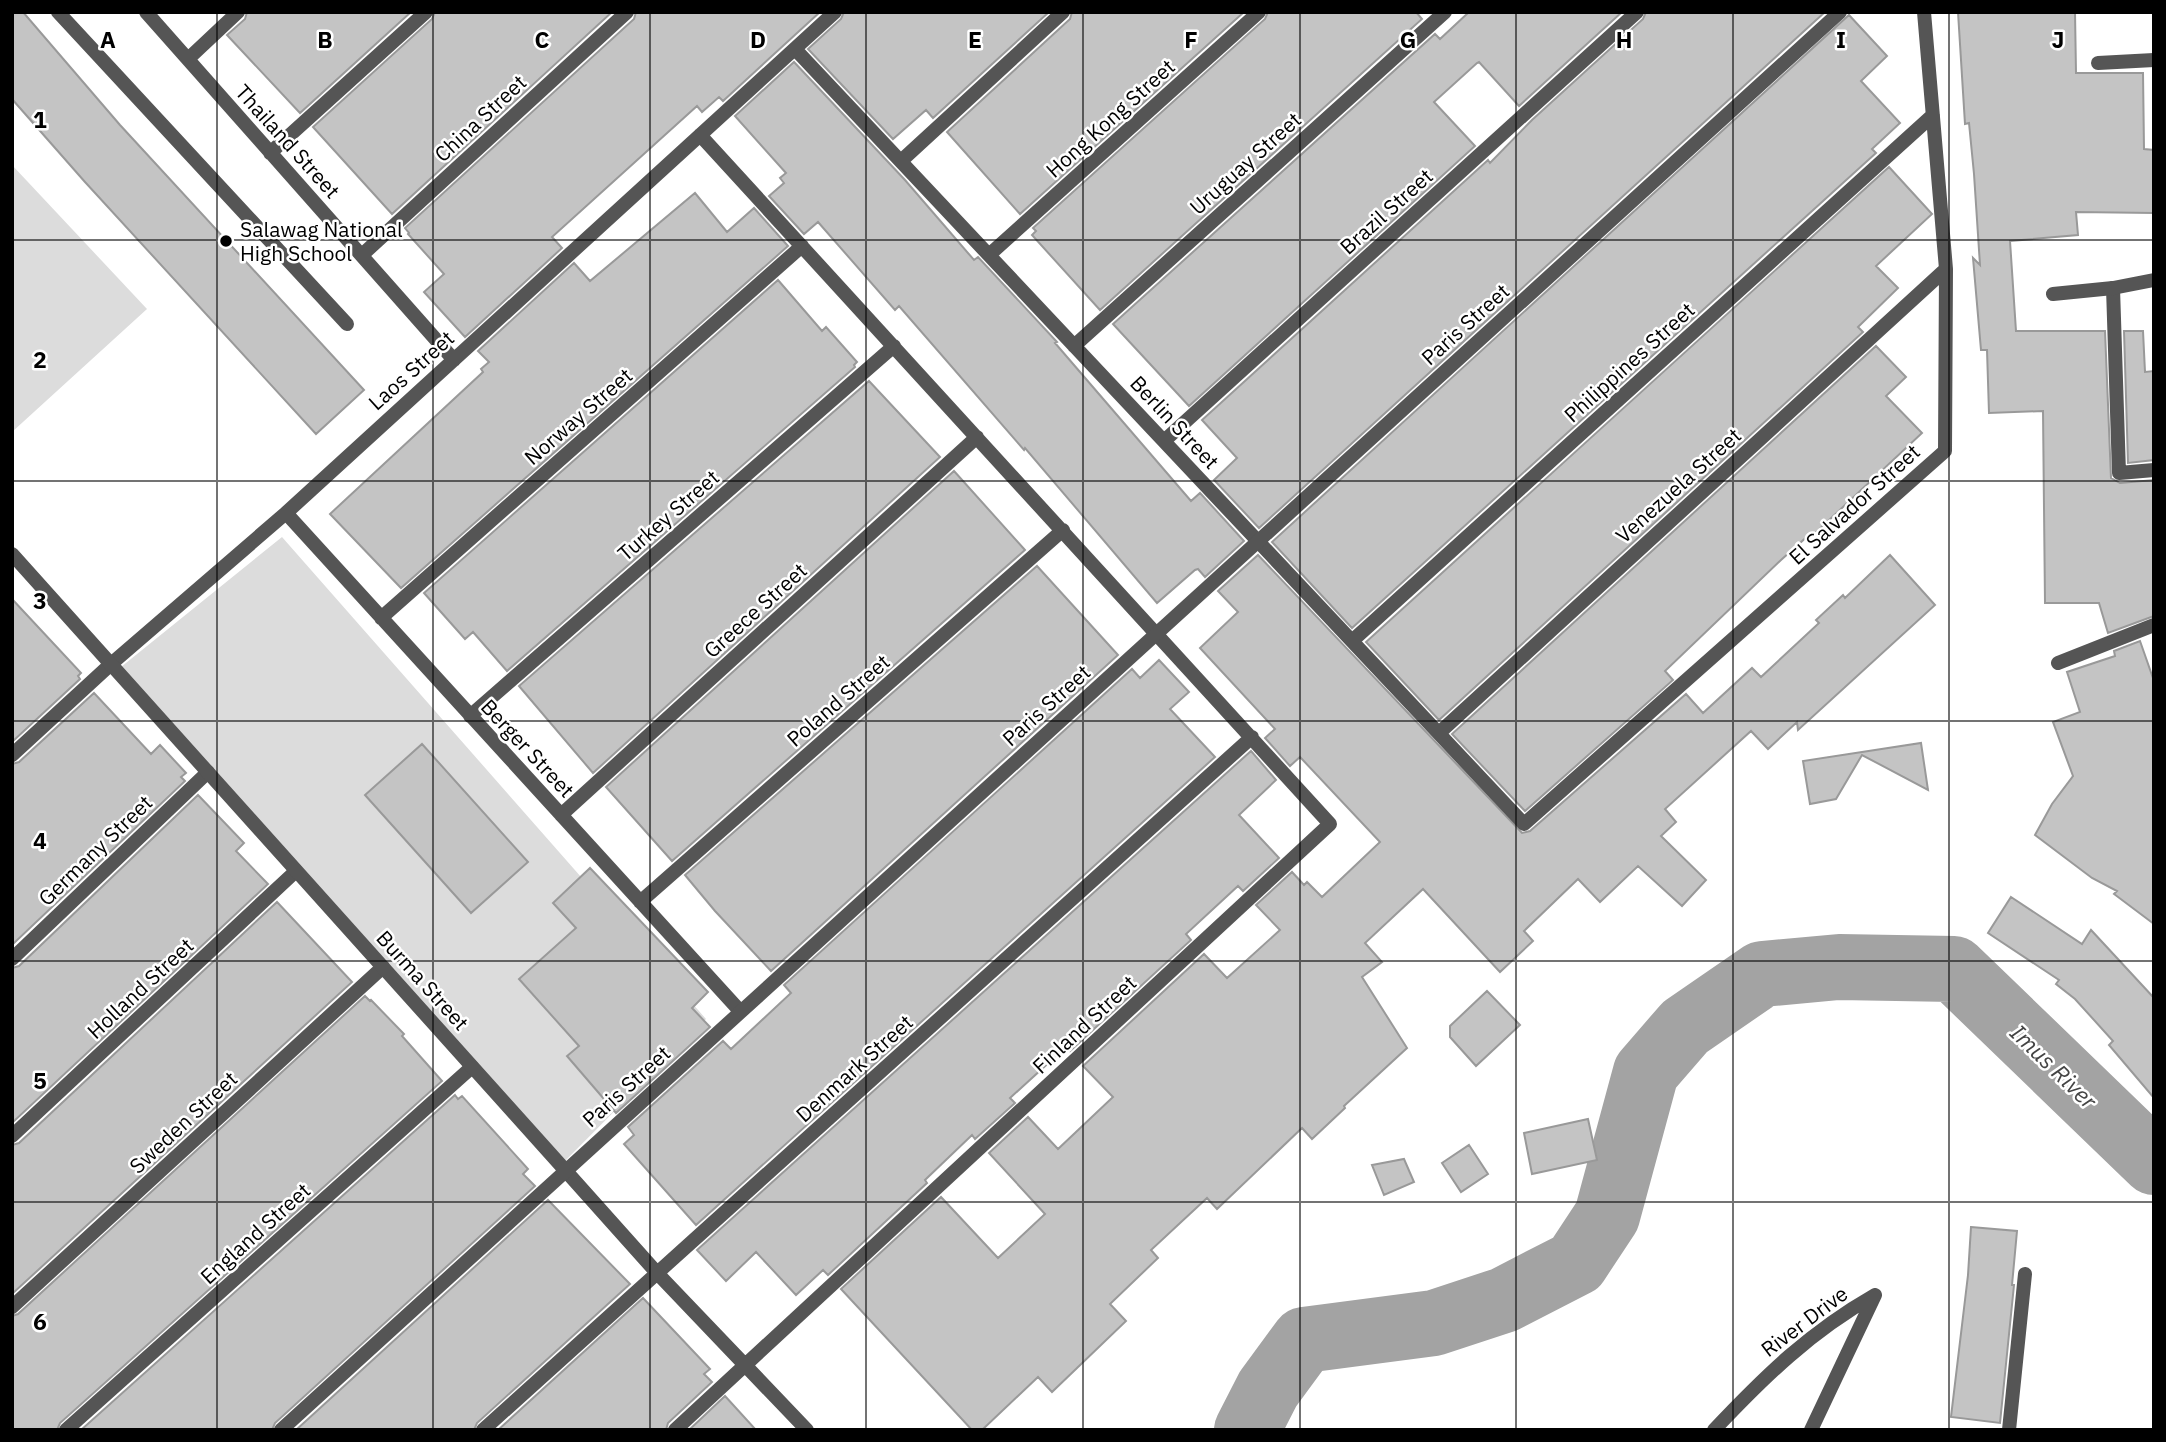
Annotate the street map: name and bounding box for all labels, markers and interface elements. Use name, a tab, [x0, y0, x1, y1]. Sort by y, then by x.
text: A	[100, 24, 116, 54]
text: B	[317, 24, 333, 54]
text: C	[535, 24, 550, 54]
text: D	[750, 24, 766, 54]
text: E	[968, 24, 982, 54]
text: F	[1184, 24, 1198, 54]
text: G	[1400, 24, 1416, 54]
text: H	[1616, 24, 1632, 54]
text: I	[1836, 24, 1846, 54]
text: J	[2052, 24, 2064, 54]
street label: Hong Kong Street	[1039, 52, 1181, 184]
street label: China Street	[428, 68, 532, 168]
street label: Thailand Street	[229, 78, 347, 204]
text: 1	[33, 104, 47, 134]
street label: Uruguay Street	[1183, 105, 1307, 221]
street label: Brazil Street	[1334, 162, 1438, 260]
place label: Salawag National High School	[240, 215, 403, 267]
marker: Salawag National High School	[218, 233, 234, 249]
street label: Paris Street	[1415, 277, 1515, 371]
street label: Philippines Street	[1558, 296, 1700, 428]
street label: Laos Street	[362, 324, 460, 416]
text: 2	[33, 344, 47, 374]
street label: Norway Street	[518, 361, 638, 471]
street label: Berlin Street	[1124, 369, 1226, 475]
street label: Venezuela Street	[1609, 421, 1747, 549]
street label: El Salvador Street	[1782, 438, 1926, 570]
street label: Turkey Street	[611, 463, 725, 567]
street label: Greece Street	[697, 556, 813, 664]
text: 3	[33, 585, 47, 615]
street label: Poland Street	[781, 648, 895, 752]
street label: Paris Street	[996, 658, 1096, 752]
street label: Berger Street	[475, 693, 581, 803]
street label: Germany Street	[32, 788, 158, 912]
text: 4	[33, 825, 47, 855]
street label: Burma Street	[371, 924, 475, 1036]
street label: Holland Street	[81, 931, 199, 1045]
street label: Finland Street	[1026, 969, 1142, 1079]
street label: Denmark Street	[789, 1008, 919, 1128]
water label: Imus River	[2004, 1017, 2104, 1115]
street label: Paris Street	[576, 1039, 676, 1133]
text: 5	[33, 1065, 47, 1095]
street label: Sweden Street	[123, 1065, 243, 1179]
street label: England Street	[194, 1176, 316, 1290]
street label: River Drive	[1755, 1279, 1853, 1363]
text: 6	[33, 1306, 47, 1336]

